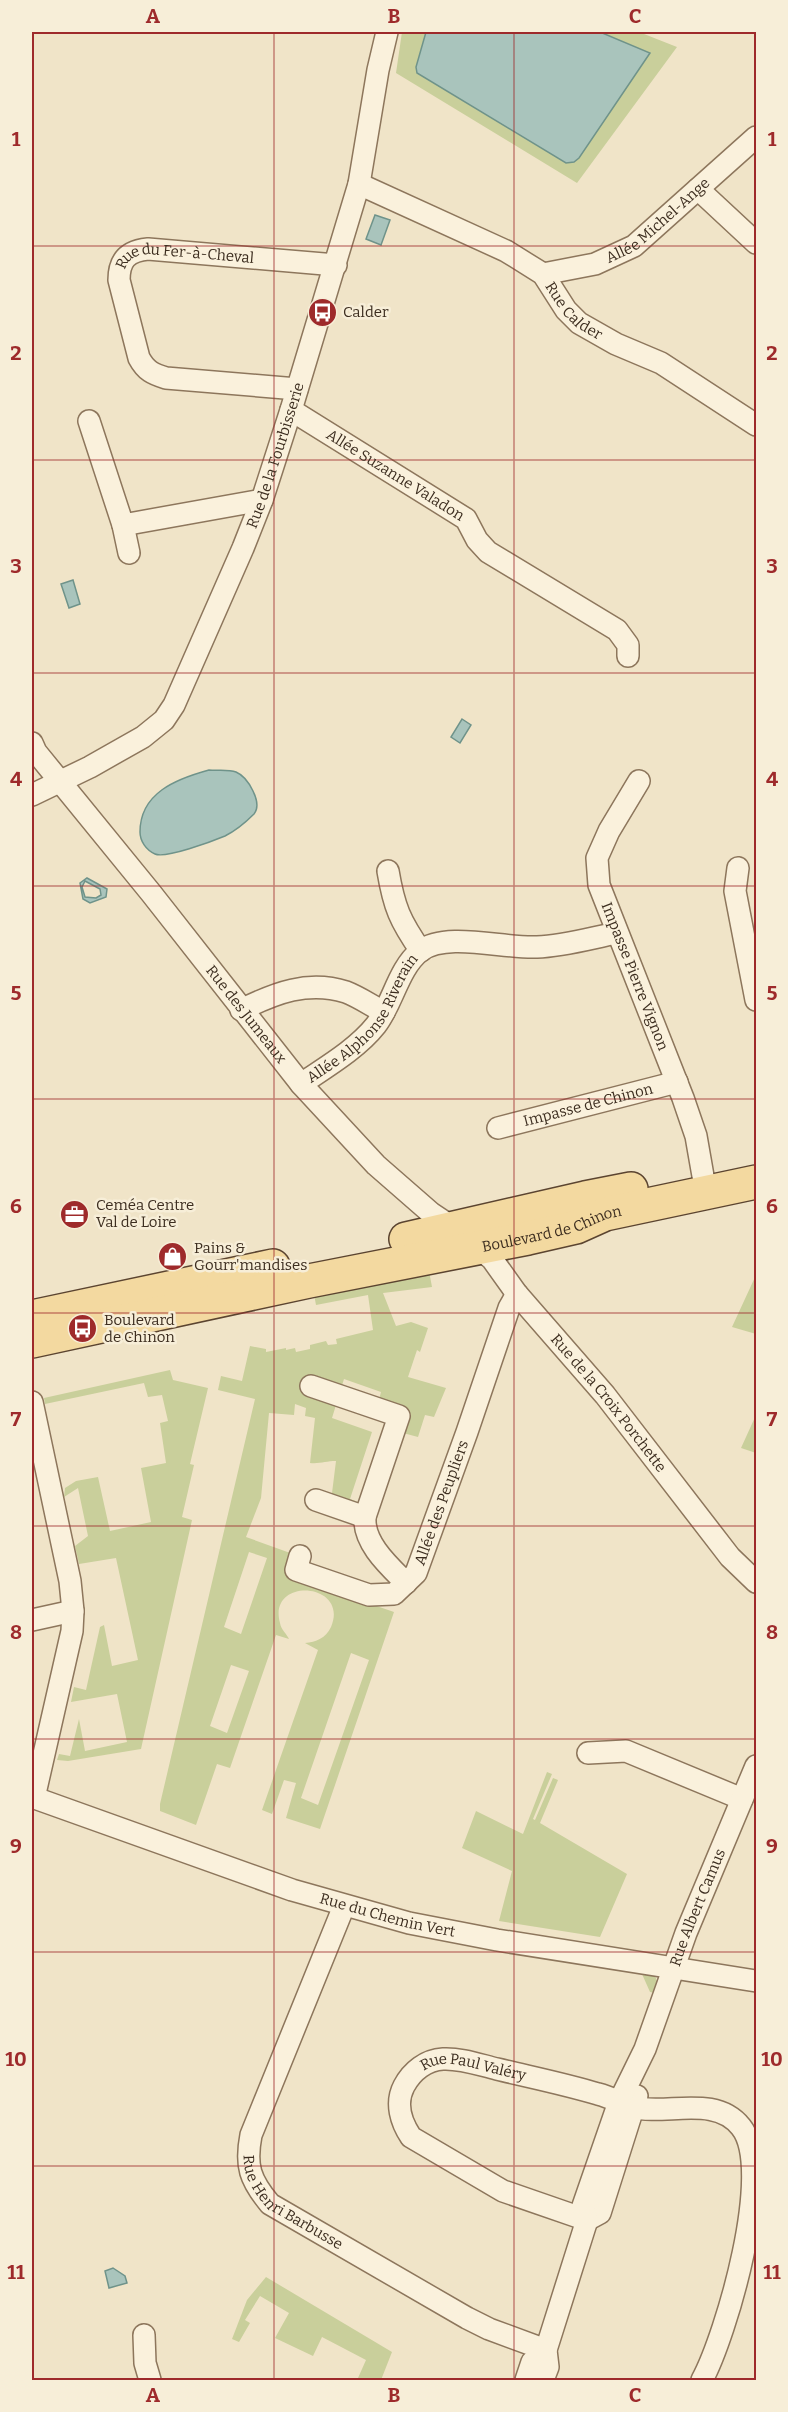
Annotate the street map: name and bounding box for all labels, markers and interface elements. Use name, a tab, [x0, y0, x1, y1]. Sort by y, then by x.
text: A	[146, 4, 161, 28]
text: B	[388, 4, 401, 28]
text: C	[629, 4, 641, 28]
text: 1	[12, 127, 21, 151]
text: 1	[768, 127, 777, 151]
street label: Allée Michel-Ange	[603, 174, 713, 267]
street label: Rue du Fer-à-Cheval	[112, 240, 255, 272]
street label: Rue Calder	[541, 278, 606, 344]
bus stop icon: Calder	[306, 296, 338, 328]
place label: Calder	[343, 303, 389, 321]
text: 2	[10, 341, 22, 365]
text: 2	[766, 341, 778, 365]
street label: Rue de la Fourbisserie	[243, 380, 308, 531]
street label: Allée Suzanne Valadon	[323, 425, 468, 525]
text: 3	[10, 554, 22, 578]
text: 3	[766, 554, 778, 578]
text: 4	[10, 767, 22, 791]
text: 4	[766, 767, 778, 791]
street label: Impasse Pierre Vignon	[598, 900, 672, 1053]
street label: Allée Alphonse Riverain	[303, 950, 422, 1087]
street label: Rue des Jumeaux	[202, 962, 291, 1067]
text: 5	[11, 981, 22, 1005]
text: 5	[767, 981, 778, 1005]
street label: Impasse de Chinon	[521, 1079, 655, 1130]
text: 6	[10, 1194, 22, 1218]
text: 6	[766, 1194, 778, 1218]
place label: Ceméa Centre Val de Loire	[96, 1196, 194, 1231]
office icon: Ceméa Centre Val de Loire	[59, 1198, 91, 1230]
street label: Boulevard de Chinon	[480, 1202, 624, 1256]
place label: Pains & Gourr'mandises	[194, 1239, 307, 1274]
shop icon: Pains & Gourr'mandises	[157, 1241, 189, 1273]
place label: Boulevard de Chinon	[104, 1311, 175, 1346]
bus stop icon: Boulevard de Chinon	[67, 1313, 99, 1345]
street label: Rue de la Croix Porchette	[547, 1330, 670, 1476]
text: 7	[11, 1407, 22, 1431]
text: 7	[767, 1407, 778, 1431]
street label: Allée des Peupliers	[411, 1438, 472, 1568]
text: 8	[10, 1620, 22, 1644]
text: 8	[766, 1620, 778, 1644]
text: 9	[10, 1834, 22, 1858]
text: 9	[766, 1834, 778, 1858]
street label: Rue Albert Camus	[666, 1846, 729, 1969]
street label: Rue du Chemin Vert	[318, 1889, 457, 1941]
text: 10	[5, 2047, 27, 2071]
text: 10	[761, 2047, 783, 2071]
street label: Rue Paul Valéry	[417, 2050, 528, 2085]
street label: Rue Henri Barbusse	[239, 2154, 346, 2253]
text: 11	[7, 2260, 25, 2284]
text: 11	[763, 2260, 781, 2284]
text: A	[146, 2383, 161, 2407]
text: B	[388, 2383, 401, 2407]
text: C	[629, 2383, 641, 2407]

